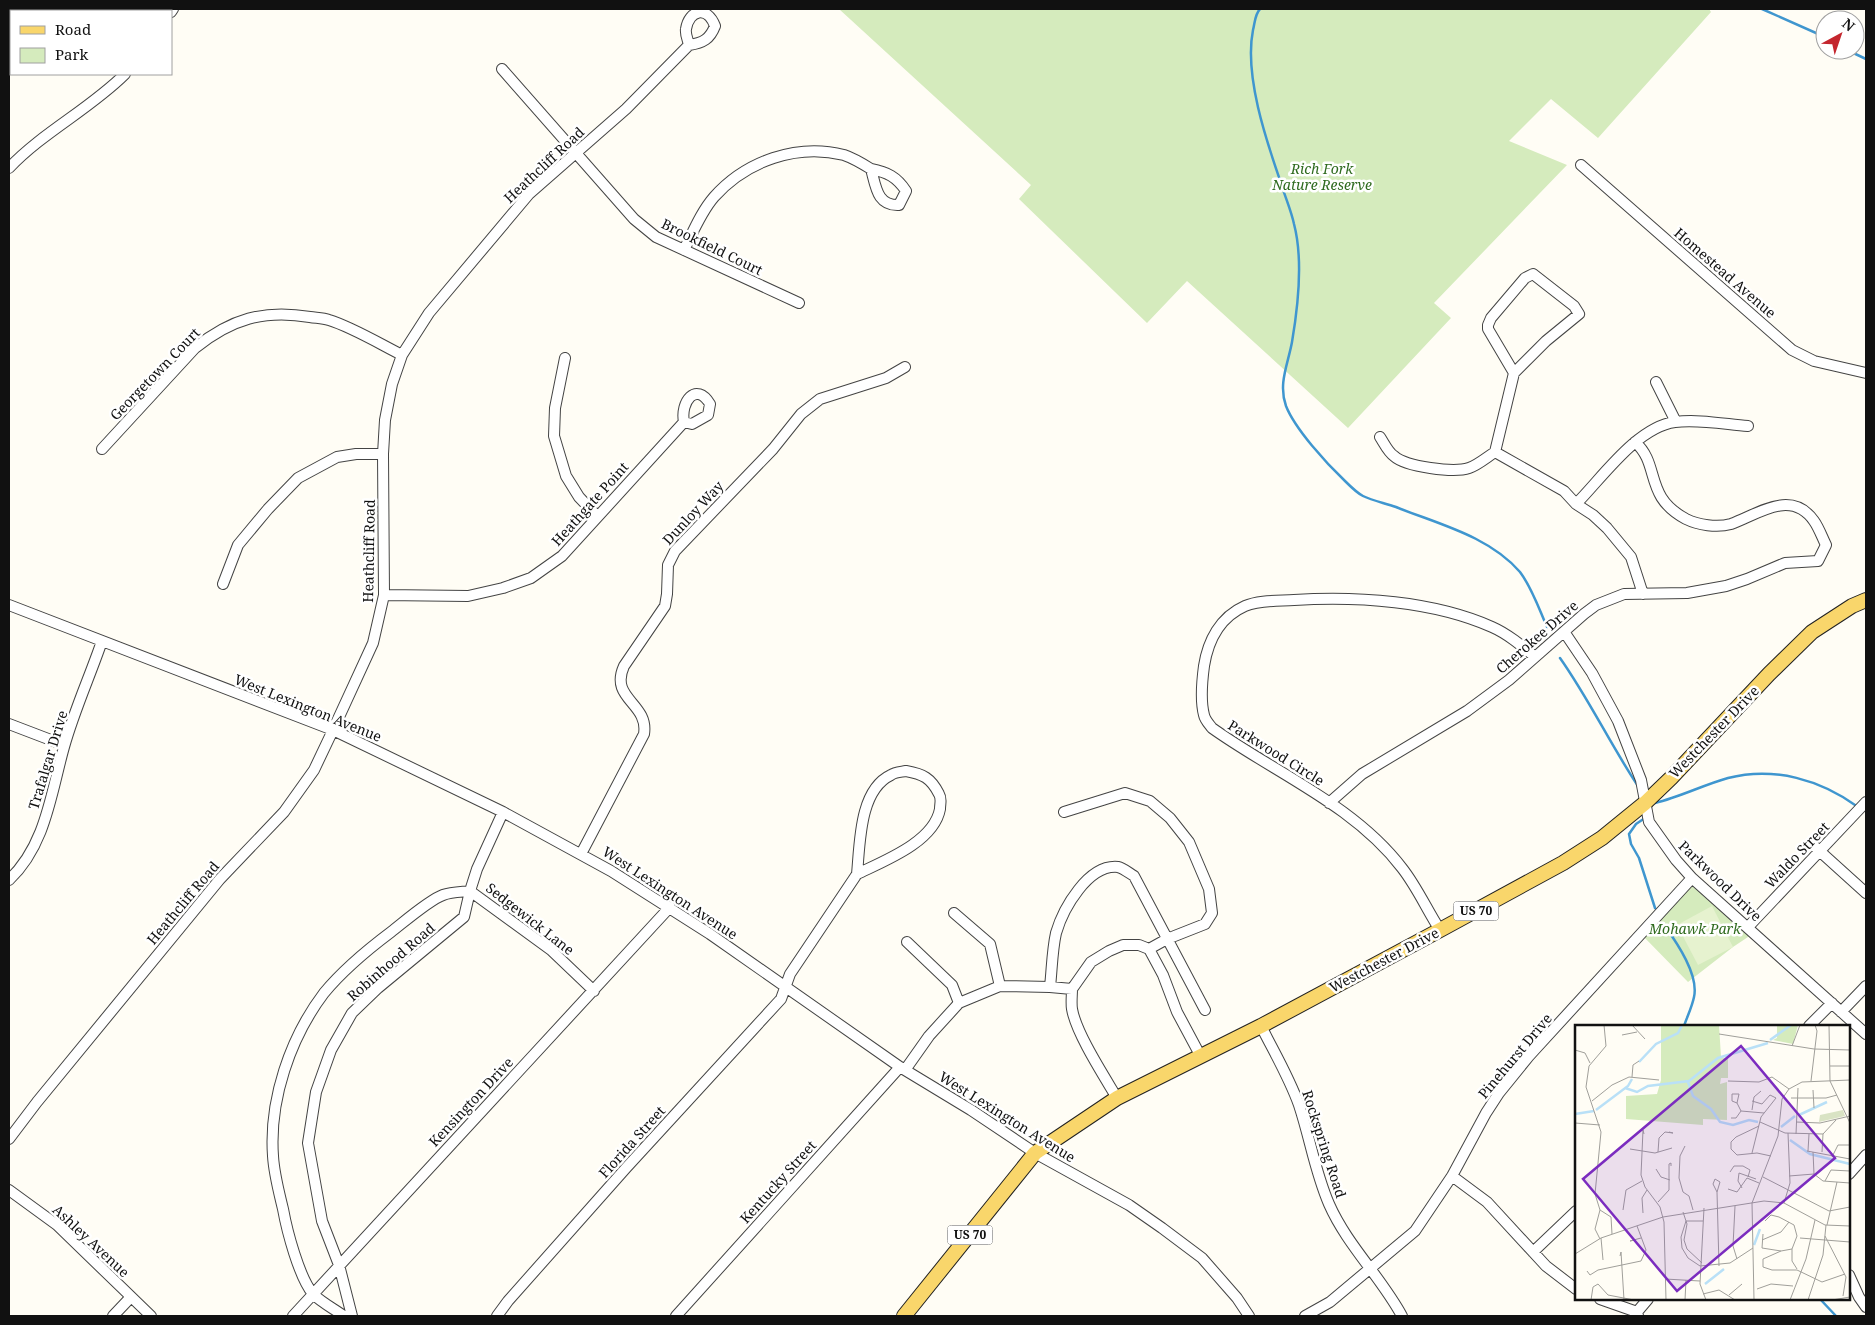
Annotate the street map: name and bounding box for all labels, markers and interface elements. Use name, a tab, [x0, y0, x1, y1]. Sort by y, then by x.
legend	[10, 10, 172, 75]
north arrow	[1815, 10, 1865, 60]
text: N	[1838, 14, 1859, 35]
text: Road	[55, 19, 91, 39]
text: Park	[55, 44, 89, 64]
street label: Heathcliff Road	[499, 122, 588, 207]
park label: Rich Fork Nature Reserve	[1271, 159, 1372, 194]
street label: Brookfield Court	[658, 214, 766, 279]
street label: Homestead Avenue	[1670, 223, 1780, 322]
street label: Georgetown Court	[105, 323, 204, 424]
street label: Heathgate Point	[547, 458, 632, 550]
street label: Dunloy Way	[658, 477, 727, 549]
street label: Heathcliff Road	[358, 499, 379, 603]
street label: Cherokee Drive	[1492, 596, 1582, 678]
street label: West Lexington Avenue	[232, 669, 385, 746]
street label: Westchester Drive	[1665, 681, 1763, 782]
street label: Trafalgar Drive	[23, 708, 72, 812]
street label: Parkwood Circle	[1225, 715, 1328, 790]
street label: Waldo Street	[1760, 817, 1833, 892]
street label: Parkwood Drive	[1675, 836, 1766, 925]
street label: West Lexington Avenue	[599, 842, 741, 943]
street label: Heathcliff Road	[142, 857, 223, 948]
street label: Sedgewick Lane	[482, 878, 578, 959]
road number: US 70	[1454, 901, 1498, 920]
street label: Robinhood Road	[343, 918, 439, 1005]
park label: Mohawk Park	[1648, 919, 1742, 938]
street label: Westchester Drive	[1326, 923, 1442, 996]
street label: Pinehurst Drive	[1473, 1009, 1556, 1102]
inset map	[1575, 1025, 1850, 1300]
street label: Kensington Drive	[424, 1053, 517, 1151]
street label: West Lexington Avenue	[936, 1067, 1079, 1166]
street label: Rockspring Road	[1298, 1088, 1351, 1201]
street label: Florida Street	[594, 1101, 669, 1182]
street label: Kentucky Street	[735, 1136, 820, 1227]
street label: Ashley Avenue	[49, 1200, 134, 1281]
road number: US 70	[948, 1226, 992, 1244]

